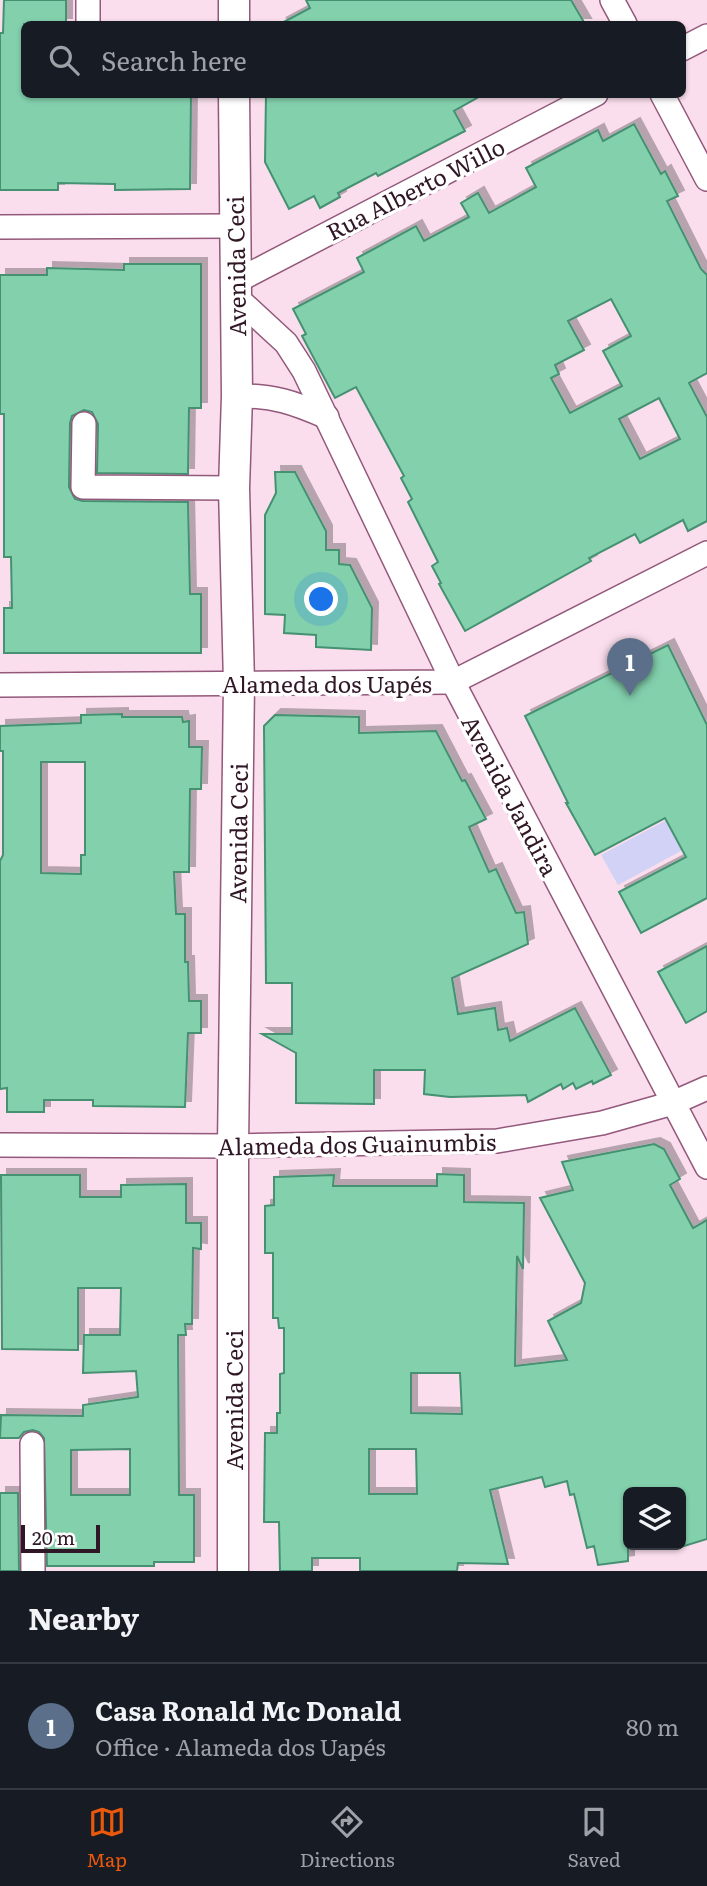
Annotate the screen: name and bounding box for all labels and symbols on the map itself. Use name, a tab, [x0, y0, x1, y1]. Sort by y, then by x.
street label: Rua Alberto Willo	[320, 128, 510, 248]
street label: Avenida Ceci	[217, 195, 253, 337]
your location	[304, 582, 338, 616]
pin: 1	[607, 638, 653, 696]
street label: Alameda dos Uapés	[222, 666, 432, 700]
street label: Avenida Jandira	[454, 709, 568, 882]
street label: Avenida Ceci	[219, 762, 255, 904]
street label: Alameda dos Guainumbis	[217, 1124, 497, 1162]
street label: Avenida Ceci	[216, 1329, 250, 1470]
scale bar	[21, 1522, 100, 1554]

